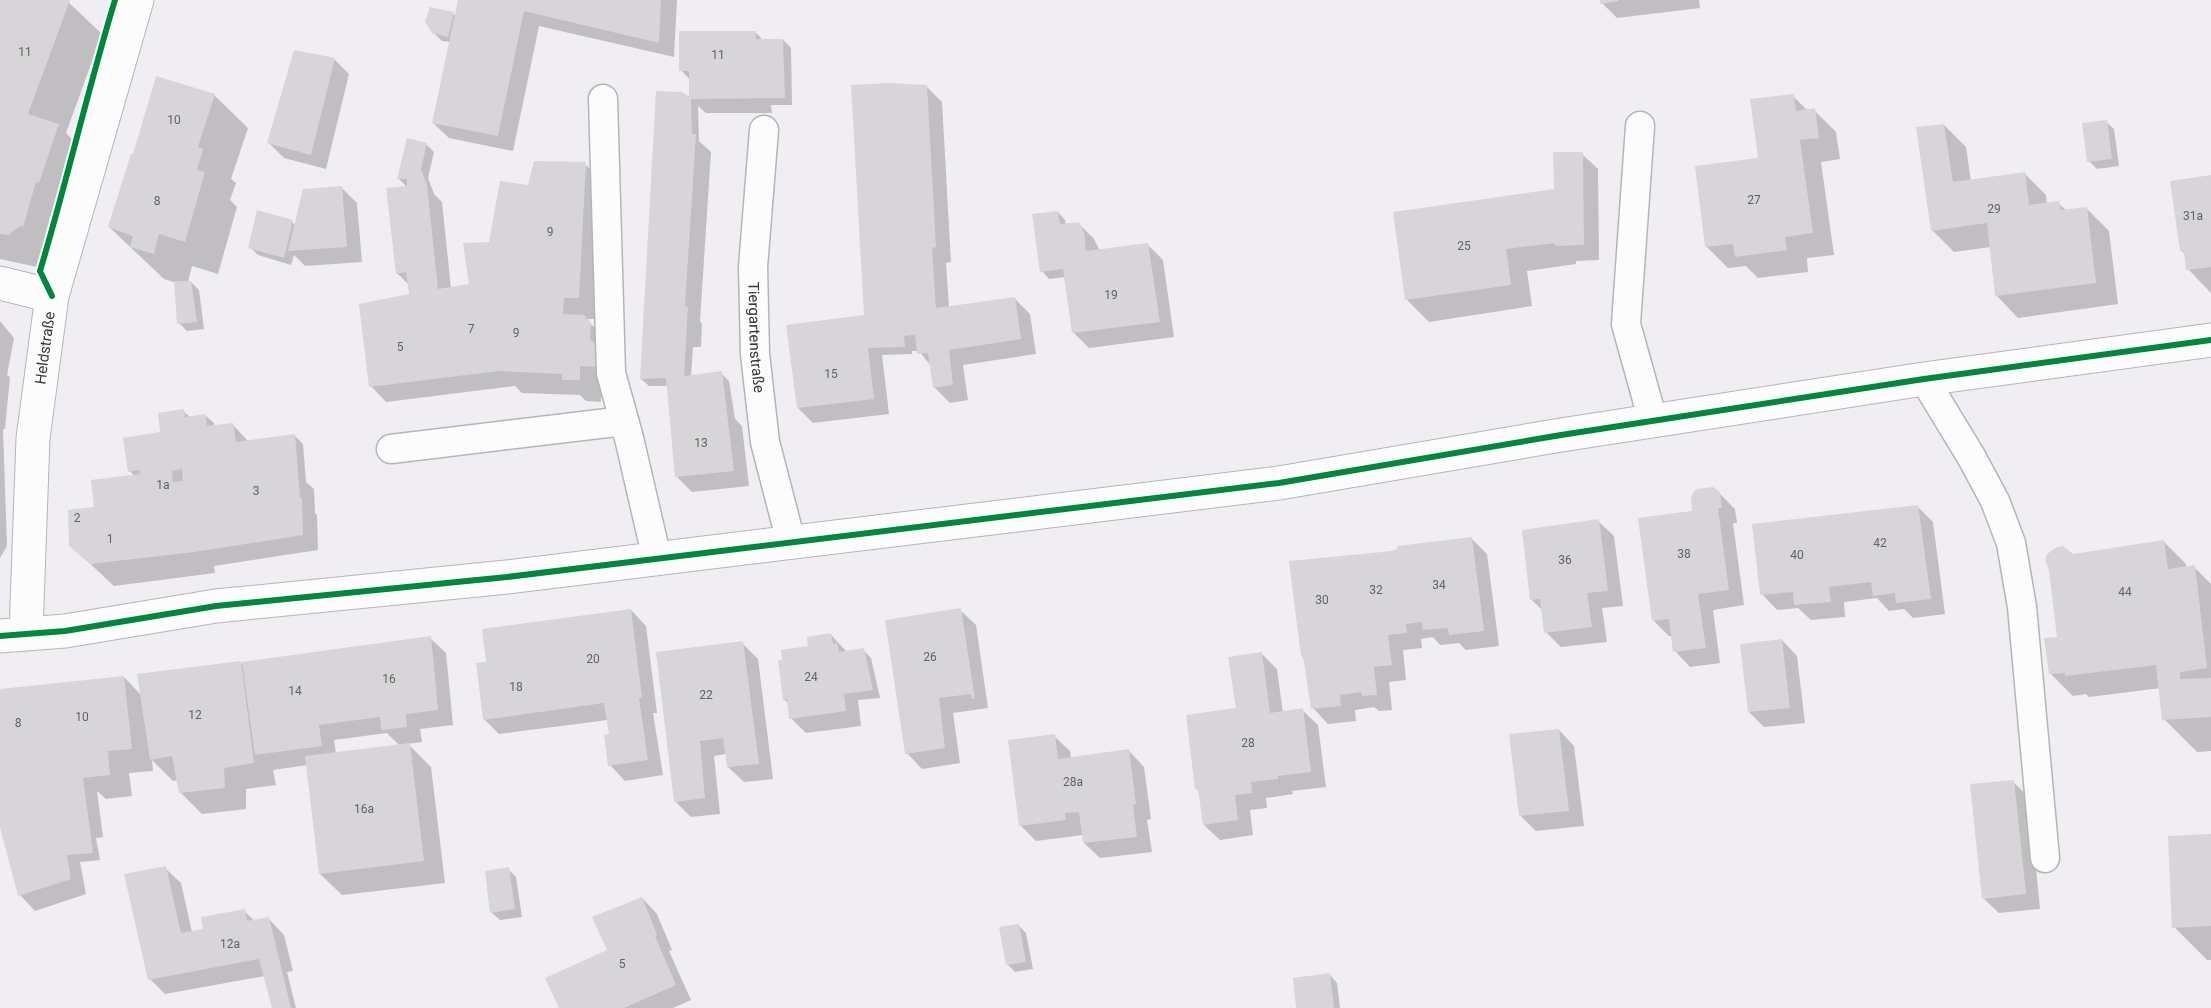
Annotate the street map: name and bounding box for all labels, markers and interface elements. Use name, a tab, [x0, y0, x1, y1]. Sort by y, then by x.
house number: 11	[18, 45, 32, 59]
house number: 11	[711, 48, 725, 62]
house number: 10	[167, 113, 181, 127]
house number: 27	[1747, 193, 1761, 207]
house number: 8	[154, 194, 161, 208]
house number: 29	[1987, 202, 2001, 216]
house number: 31a	[2183, 209, 2203, 223]
house number: 9	[547, 225, 553, 239]
house number: 25	[1457, 239, 1471, 253]
street label: Tiergartenstraße	[744, 282, 768, 394]
house number: 19	[1104, 288, 1118, 302]
street label: Heldstraße	[31, 310, 59, 385]
house number: 7	[468, 322, 475, 336]
house number: 9	[513, 326, 519, 340]
house number: 5	[397, 340, 404, 354]
house number: 15	[824, 367, 838, 381]
house number: 13	[694, 436, 708, 450]
house number: 1a	[156, 478, 170, 492]
house number: 3	[253, 484, 259, 498]
house number: 2	[74, 511, 81, 525]
house number: 1	[107, 532, 113, 546]
house number: 42	[1873, 536, 1887, 550]
house number: 38	[1677, 547, 1691, 561]
house number: 40	[1790, 548, 1804, 562]
house number: 36	[1558, 553, 1572, 567]
house number: 34	[1432, 578, 1446, 592]
house number: 32	[1369, 583, 1383, 597]
house number: 44	[2118, 585, 2132, 599]
house number: 30	[1315, 593, 1329, 607]
house number: 26	[923, 650, 937, 664]
house number: 20	[586, 652, 600, 666]
house number: 24	[804, 670, 818, 684]
house number: 16	[382, 672, 396, 686]
house number: 18	[509, 680, 523, 694]
house number: 14	[288, 684, 302, 698]
house number: 22	[699, 688, 713, 702]
house number: 12	[188, 708, 202, 722]
house number: 10	[75, 710, 89, 724]
house number: 8	[15, 716, 22, 730]
house number: 28	[1241, 736, 1255, 750]
house number: 28a	[1063, 775, 1083, 789]
house number: 16a	[354, 802, 374, 816]
house number: 12a	[220, 937, 240, 951]
house number: 5	[619, 957, 626, 971]

